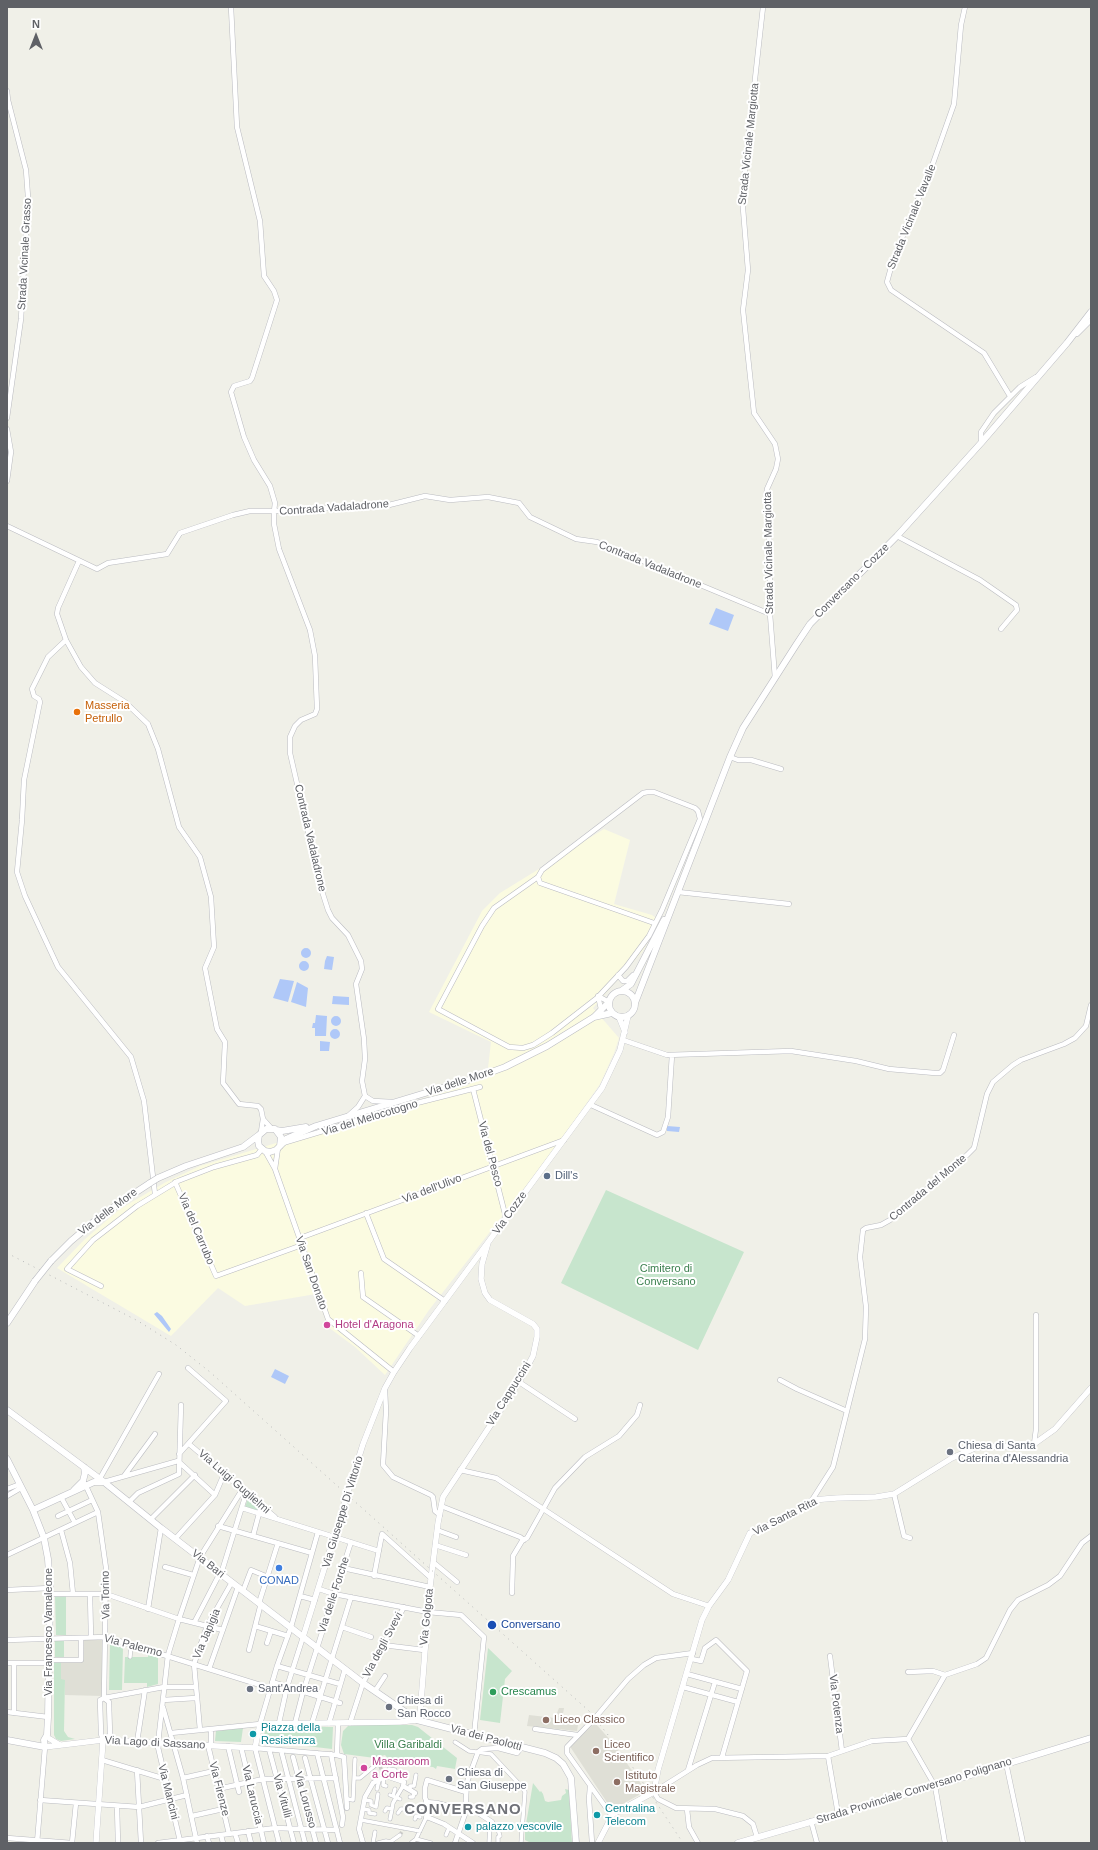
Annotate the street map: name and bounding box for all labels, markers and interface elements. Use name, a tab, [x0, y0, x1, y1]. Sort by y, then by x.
north arrow	[16, 16, 56, 56]
text: N	[32, 18, 40, 30]
street label: Strada Vicinale Margiotta	[736, 82, 762, 206]
street label: Strada Vicinale Vavalle	[885, 163, 939, 271]
street label: Strada Vicinale Grasso	[15, 198, 35, 310]
street label: Strada Vicinale Margiotta	[761, 492, 777, 614]
street label: Contrada Vadaladrone	[279, 498, 389, 518]
street label: Contrada Vadaladrone	[597, 538, 703, 592]
street label: Conversano - Cozze	[812, 541, 892, 621]
place label: Masseria Petrullo	[85, 699, 130, 725]
marker: Masseria Petrullo	[72, 707, 82, 717]
street label: Contrada Vadaladrone	[291, 783, 329, 893]
street label: Via delle More	[425, 1065, 495, 1099]
street label: Via del Melocotogno	[321, 1097, 419, 1139]
street label: Via del Pesco	[475, 1120, 505, 1188]
street label: Contrada del Monte	[887, 1152, 969, 1224]
place label: Dill's	[555, 1169, 578, 1183]
marker: Dill's	[542, 1171, 552, 1181]
street label: Via dell'Ulivo	[400, 1172, 464, 1206]
street label: Via delle More	[76, 1186, 140, 1238]
street label: Via Cozze	[490, 1189, 530, 1237]
street label: Via del Carrubo	[175, 1191, 217, 1267]
street label: Via San Donato	[292, 1235, 330, 1311]
park label: Cimitero di Conversano	[636, 1262, 696, 1288]
place label: Hotel d'Aragona	[335, 1318, 414, 1332]
marker: Hotel d'Aragona	[322, 1320, 332, 1330]
street label: Via Cappuccini	[484, 1359, 534, 1429]
place label: Chiesa di Santa Caterina d'Alessandria	[958, 1439, 1068, 1465]
street label: Via Luigi Guglielmi	[195, 1447, 273, 1517]
marker: Chiesa di Santa Caterina d'Alessandria	[945, 1447, 955, 1457]
street label: Via Giuseppe Di Vittorio	[320, 1454, 366, 1570]
street label: Via Santa Rita	[751, 1495, 819, 1539]
street label: Via Bari	[189, 1547, 227, 1581]
street label: Via delle Forche	[315, 1555, 353, 1635]
marker: CONAD	[274, 1563, 284, 1573]
street label: Via Francesco Vamaleone	[42, 1568, 56, 1696]
street label: Via Torino	[99, 1571, 113, 1619]
place label: CONAD	[259, 1574, 299, 1588]
street label: Via Golgota	[417, 1588, 437, 1646]
street label: Via Japigia	[190, 1607, 224, 1661]
street label: Via degli Svevi	[360, 1610, 406, 1680]
place label: Conversano	[501, 1618, 560, 1632]
marker: Conversano	[486, 1619, 498, 1631]
street label: Via Palermo	[102, 1632, 164, 1660]
street label: Via Potenza	[826, 1674, 846, 1734]
place label: Sant'Andrea	[258, 1682, 318, 1696]
marker: Sant'Andrea	[245, 1684, 255, 1694]
place label: Crescamus	[501, 1685, 557, 1699]
marker: Crescamus	[488, 1687, 498, 1697]
place label: Chiesa di San Rocco	[397, 1694, 451, 1720]
marker: Chiesa di San Rocco	[384, 1702, 394, 1712]
place label: Liceo Classico	[554, 1713, 625, 1727]
marker: Liceo Classico	[541, 1715, 551, 1725]
place label: Piazza della Resistenza	[261, 1721, 320, 1747]
street label: Via dei Paolotti	[449, 1722, 523, 1754]
marker: Piazza della Resistenza	[248, 1729, 258, 1739]
street label: Via Lago di Sassano	[104, 1734, 206, 1752]
park label: Villa Garibaldi	[374, 1738, 442, 1752]
place label: Liceo Scientifico	[604, 1738, 654, 1764]
marker: Liceo Scientifico	[591, 1746, 601, 1756]
place label: Massaroom a Corte	[372, 1755, 429, 1781]
street label: Strada Provinciale Conversano Polignano	[815, 1755, 1013, 1827]
street label: Via Firenze	[206, 1761, 232, 1817]
street label: Via Mancini	[155, 1763, 181, 1821]
marker: Massaroom a Corte	[359, 1763, 369, 1773]
street label: Via Laruccia	[239, 1764, 265, 1826]
place label: Chiesa di San Giuseppe	[457, 1766, 527, 1792]
place label: Istituto Magistrale	[625, 1769, 676, 1795]
street label: Via Lorusso	[291, 1770, 319, 1830]
street label: Via Vitulli	[270, 1773, 294, 1819]
marker: Chiesa di San Giuseppe	[444, 1774, 454, 1784]
marker: Istituto Magistrale	[612, 1777, 622, 1787]
district label: CONVERSANO	[404, 1801, 522, 1819]
place label: Centralina Telecom	[605, 1802, 655, 1828]
marker: Centralina Telecom	[592, 1810, 602, 1820]
place label: palazzo vescovile	[476, 1820, 562, 1834]
marker: palazzo vescovile	[463, 1822, 473, 1832]

